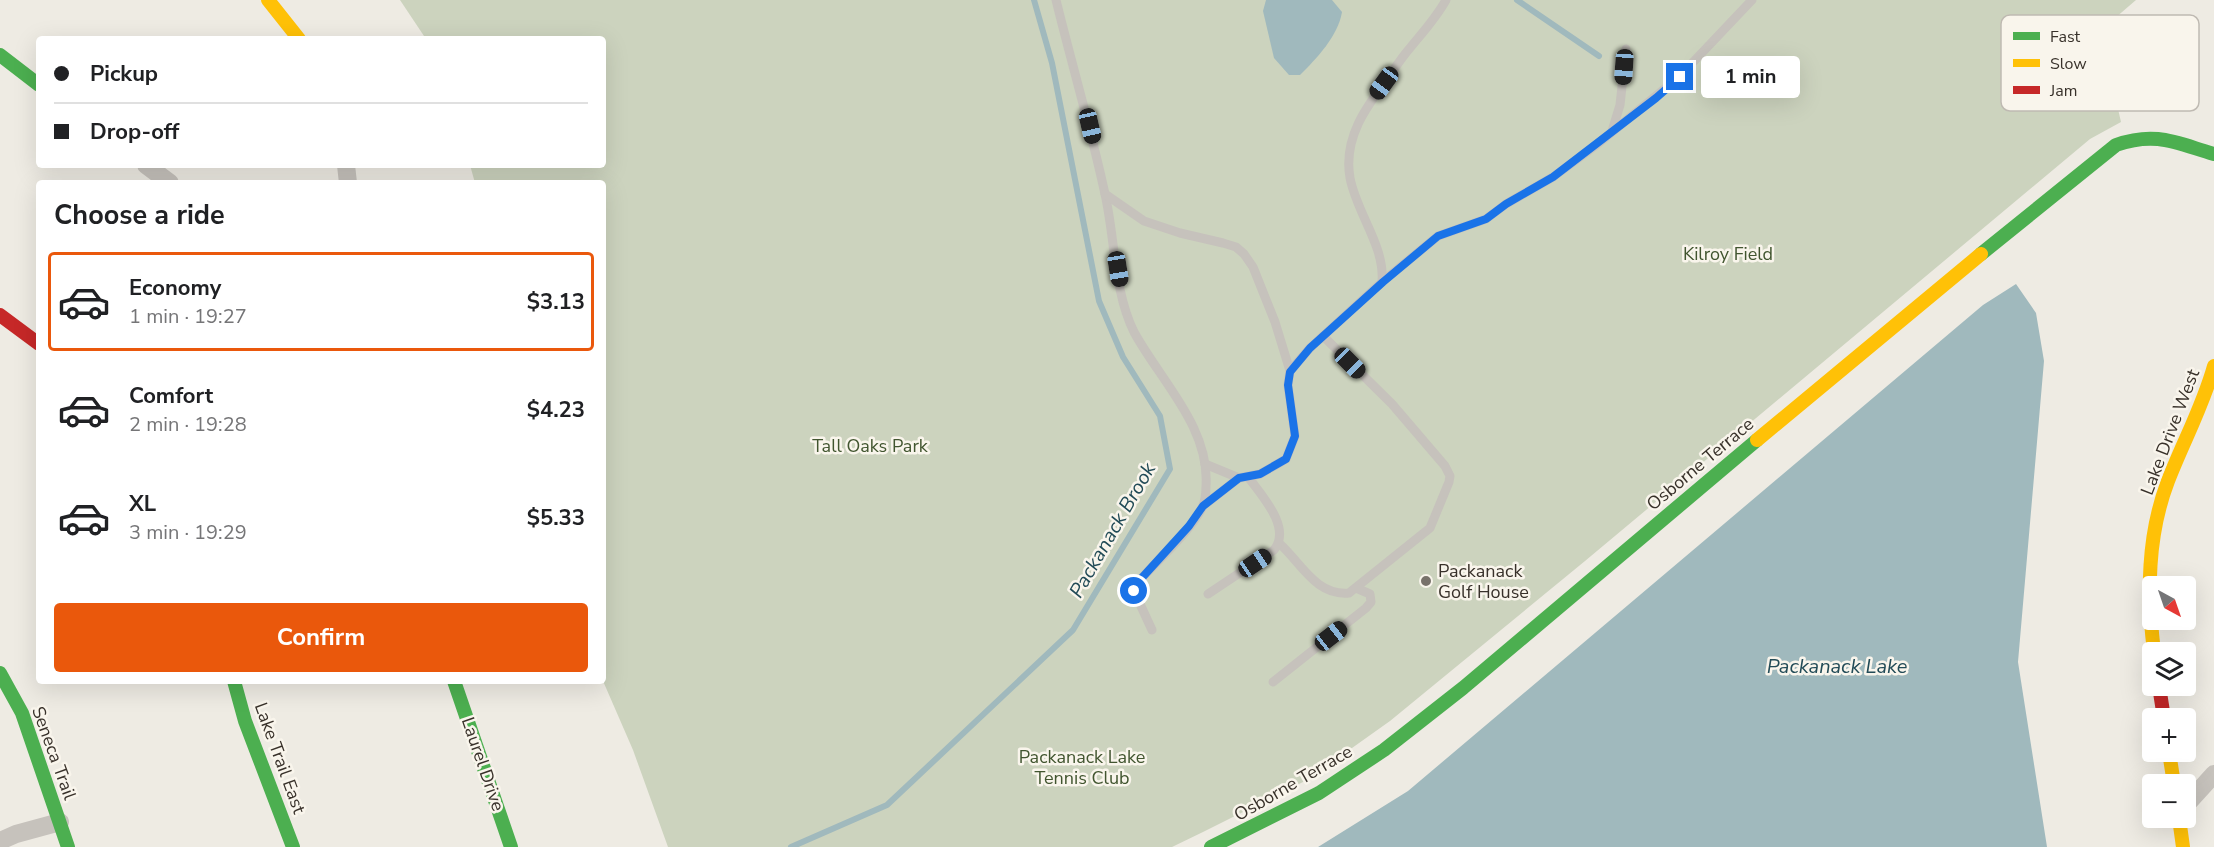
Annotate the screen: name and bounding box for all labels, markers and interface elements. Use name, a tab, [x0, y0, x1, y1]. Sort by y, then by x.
legend	[2001, 15, 2199, 111]
text: Fast	[2050, 26, 2081, 48]
car	[1614, 48, 1634, 86]
text: Slow	[2050, 53, 2087, 75]
callout: 1 min	[1701, 56, 1800, 98]
text: Pickup	[90, 59, 158, 89]
car	[1366, 63, 1402, 103]
route end	[1666, 63, 1693, 90]
text: 1 min	[1725, 63, 1776, 90]
text: Jam	[2049, 80, 2077, 102]
car	[1077, 106, 1103, 146]
text: Drop-off	[90, 117, 179, 147]
text: Choose a ride	[54, 197, 225, 234]
park label: Kilroy Field	[1683, 242, 1773, 266]
car	[1106, 250, 1130, 288]
text: Economy	[129, 273, 221, 303]
icon: car	[57, 275, 111, 329]
text: $3.13	[527, 287, 585, 317]
text: 1 min · 19:27	[129, 303, 247, 330]
car	[1331, 344, 1369, 382]
street label: Lake Drive West	[2135, 365, 2205, 498]
text: Comfort	[129, 381, 213, 411]
icon: car	[57, 383, 111, 437]
text: $4.23	[527, 395, 585, 425]
text: 2 min · 19:28	[129, 411, 247, 438]
street label: Osborne Terrace	[1641, 412, 1759, 516]
park label: Tall Oaks Park	[812, 434, 929, 458]
water label: Packanack Brook	[1063, 457, 1163, 603]
text: XL	[129, 489, 156, 519]
icon: car	[57, 491, 111, 545]
text: $5.33	[527, 503, 585, 533]
text: 3 min · 19:29	[129, 519, 247, 546]
car	[1235, 545, 1275, 581]
place label: Packanack Golf House	[1438, 559, 1529, 604]
marker: Packanack Golf House	[1419, 574, 1433, 588]
north arrow	[2142, 576, 2196, 630]
map controls	[2142, 576, 2196, 828]
route start	[1120, 577, 1147, 604]
button: Confirm	[54, 603, 588, 672]
car	[1311, 618, 1351, 654]
button: layers	[2142, 642, 2196, 696]
water label: Packanack Lake	[1767, 653, 1908, 680]
street label: Lake Trail East	[249, 699, 311, 818]
street label: Seneca Trail	[26, 703, 82, 804]
button: +	[2142, 708, 2196, 762]
street label: Laurel Drive	[456, 714, 510, 814]
street label: Osborne Terrace	[1229, 739, 1357, 827]
park label: Packanack Lake Tennis Club	[1019, 745, 1145, 790]
button: −	[2142, 774, 2196, 828]

